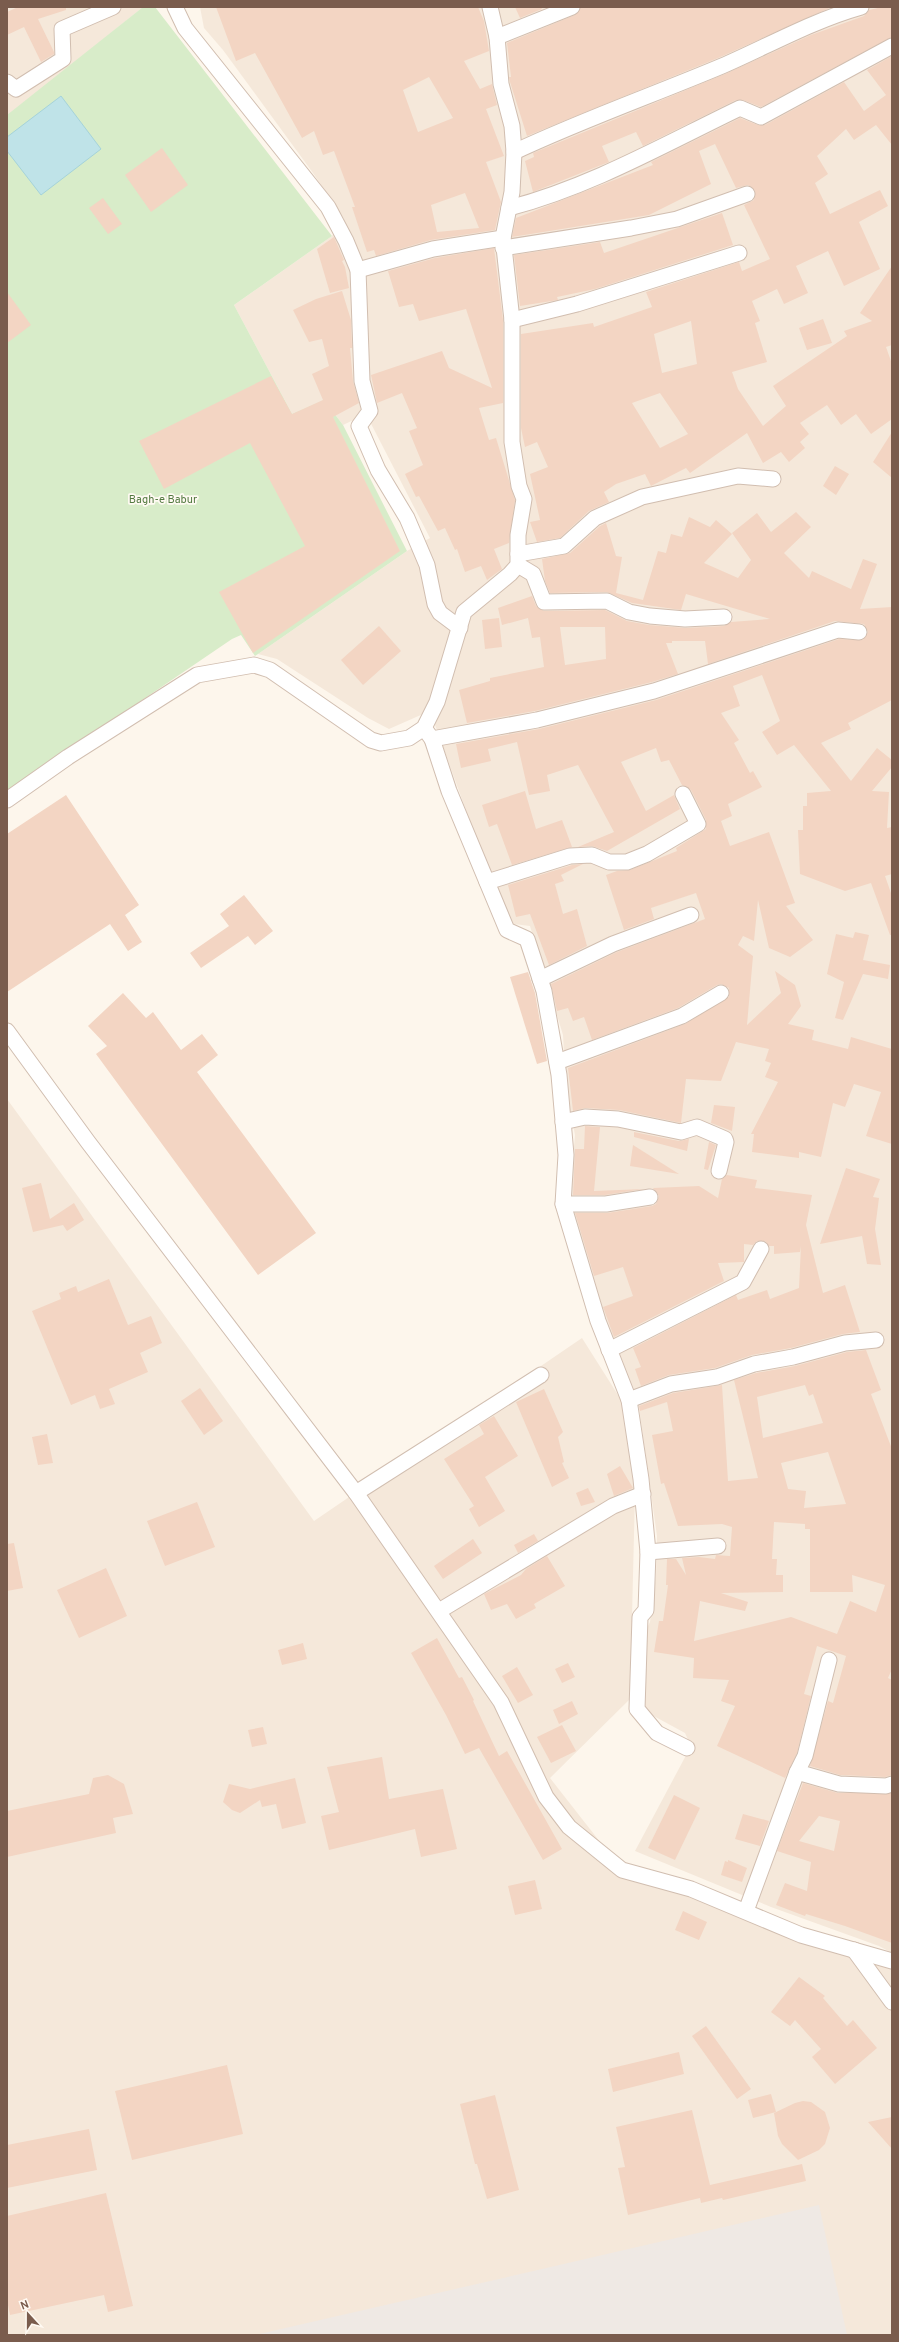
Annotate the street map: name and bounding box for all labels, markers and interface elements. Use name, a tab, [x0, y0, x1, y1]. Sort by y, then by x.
park label: Bagh-e Babur	[129, 493, 198, 507]
north arrow	[8, 2294, 48, 2334]
text: N	[19, 2298, 31, 2314]

